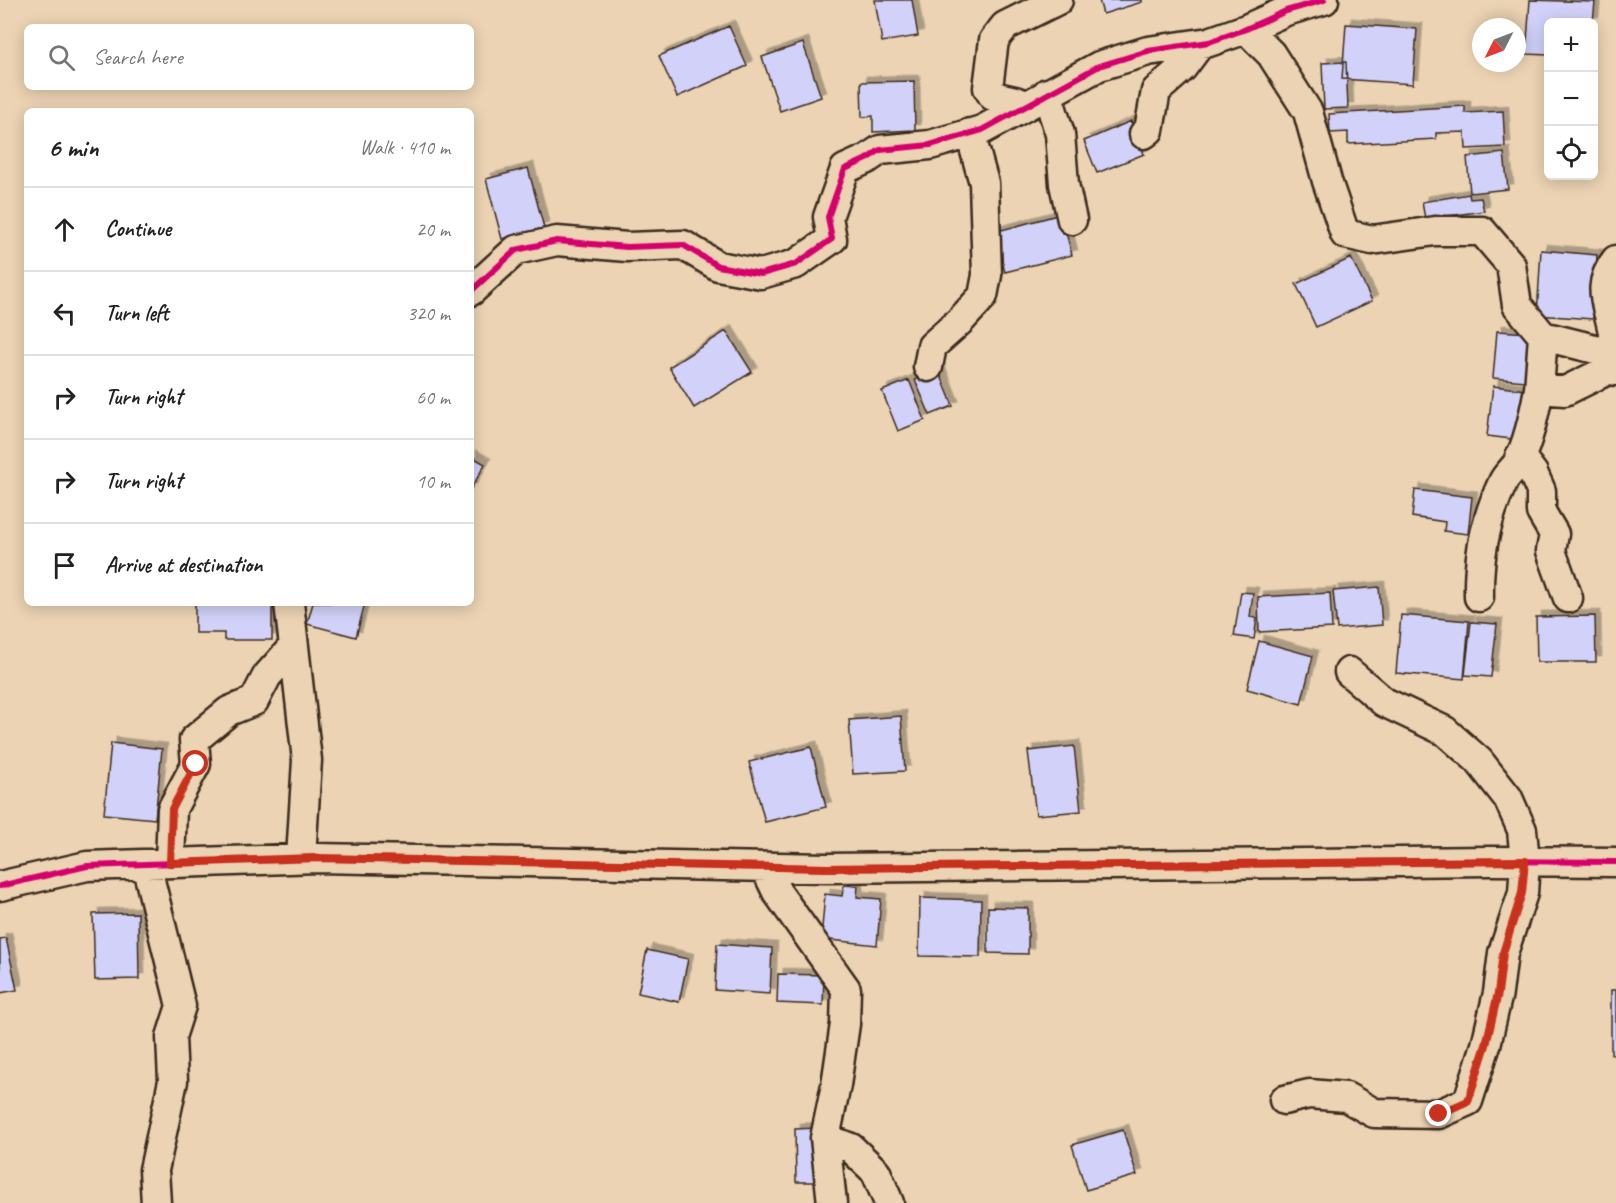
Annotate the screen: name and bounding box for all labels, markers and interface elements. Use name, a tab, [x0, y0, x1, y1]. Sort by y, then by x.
north arrow	[1472, 18, 1526, 72]
map controls	[1544, 18, 1598, 180]
button: +	[1544, 18, 1598, 72]
search box	[24, 24, 474, 90]
icon: search	[45, 41, 78, 74]
text: Search here	[93, 43, 183, 71]
button: −	[1544, 72, 1598, 126]
button: locate	[1544, 126, 1598, 180]
text: 6 min	[48, 131, 98, 164]
text: Walk · 410 m	[360, 135, 450, 160]
icon: ahead	[48, 213, 81, 246]
text: Continue	[105, 215, 171, 243]
text: 20 m	[416, 217, 450, 242]
icon: left	[48, 297, 81, 330]
text: Turn left	[105, 299, 169, 327]
text: 320 m	[407, 301, 450, 326]
icon: right	[48, 381, 81, 414]
text: Turn right	[105, 383, 182, 411]
text: 60 m	[416, 385, 450, 410]
icon: right	[48, 465, 81, 498]
text: Turn right	[105, 467, 182, 495]
text: 10 m	[416, 469, 450, 494]
icon: arrive	[48, 549, 81, 582]
text: Arrive at destination	[105, 551, 262, 579]
route start	[182, 750, 208, 776]
route end	[1425, 1100, 1451, 1126]

